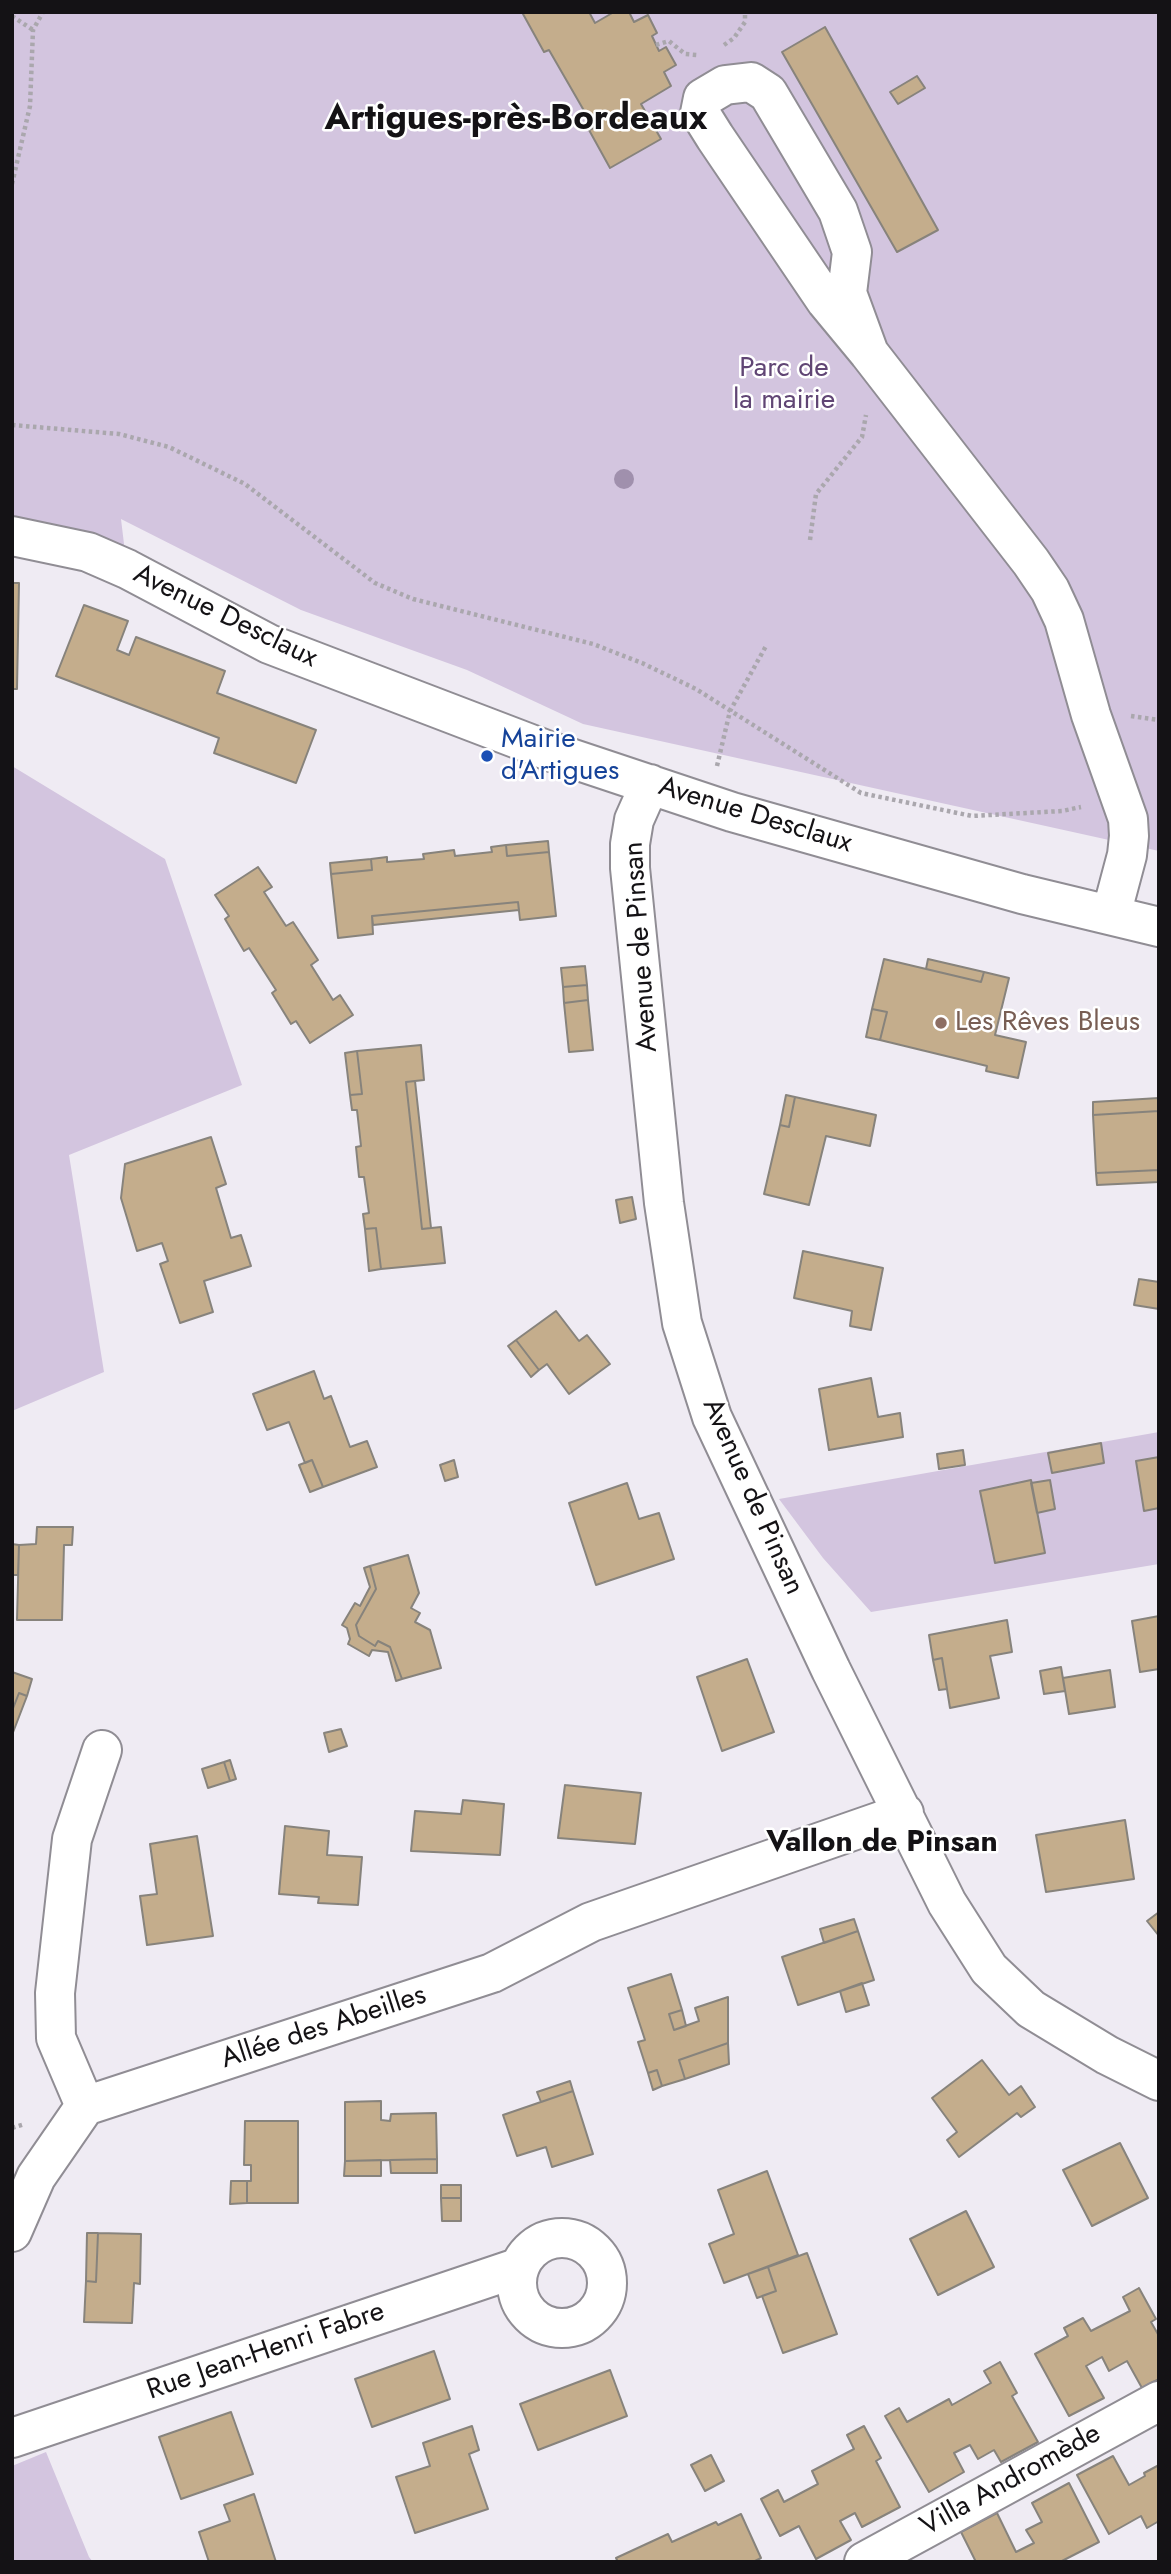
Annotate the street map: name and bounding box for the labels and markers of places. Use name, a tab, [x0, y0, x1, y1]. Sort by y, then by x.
place label: Mairie d'Artigues	[501, 723, 619, 789]
marker: Mairie d'Artigues	[479, 748, 495, 764]
place label: Les Rêves Bleus	[955, 1006, 1140, 1040]
marker: Les Rêves Bleus	[933, 1015, 949, 1031]

